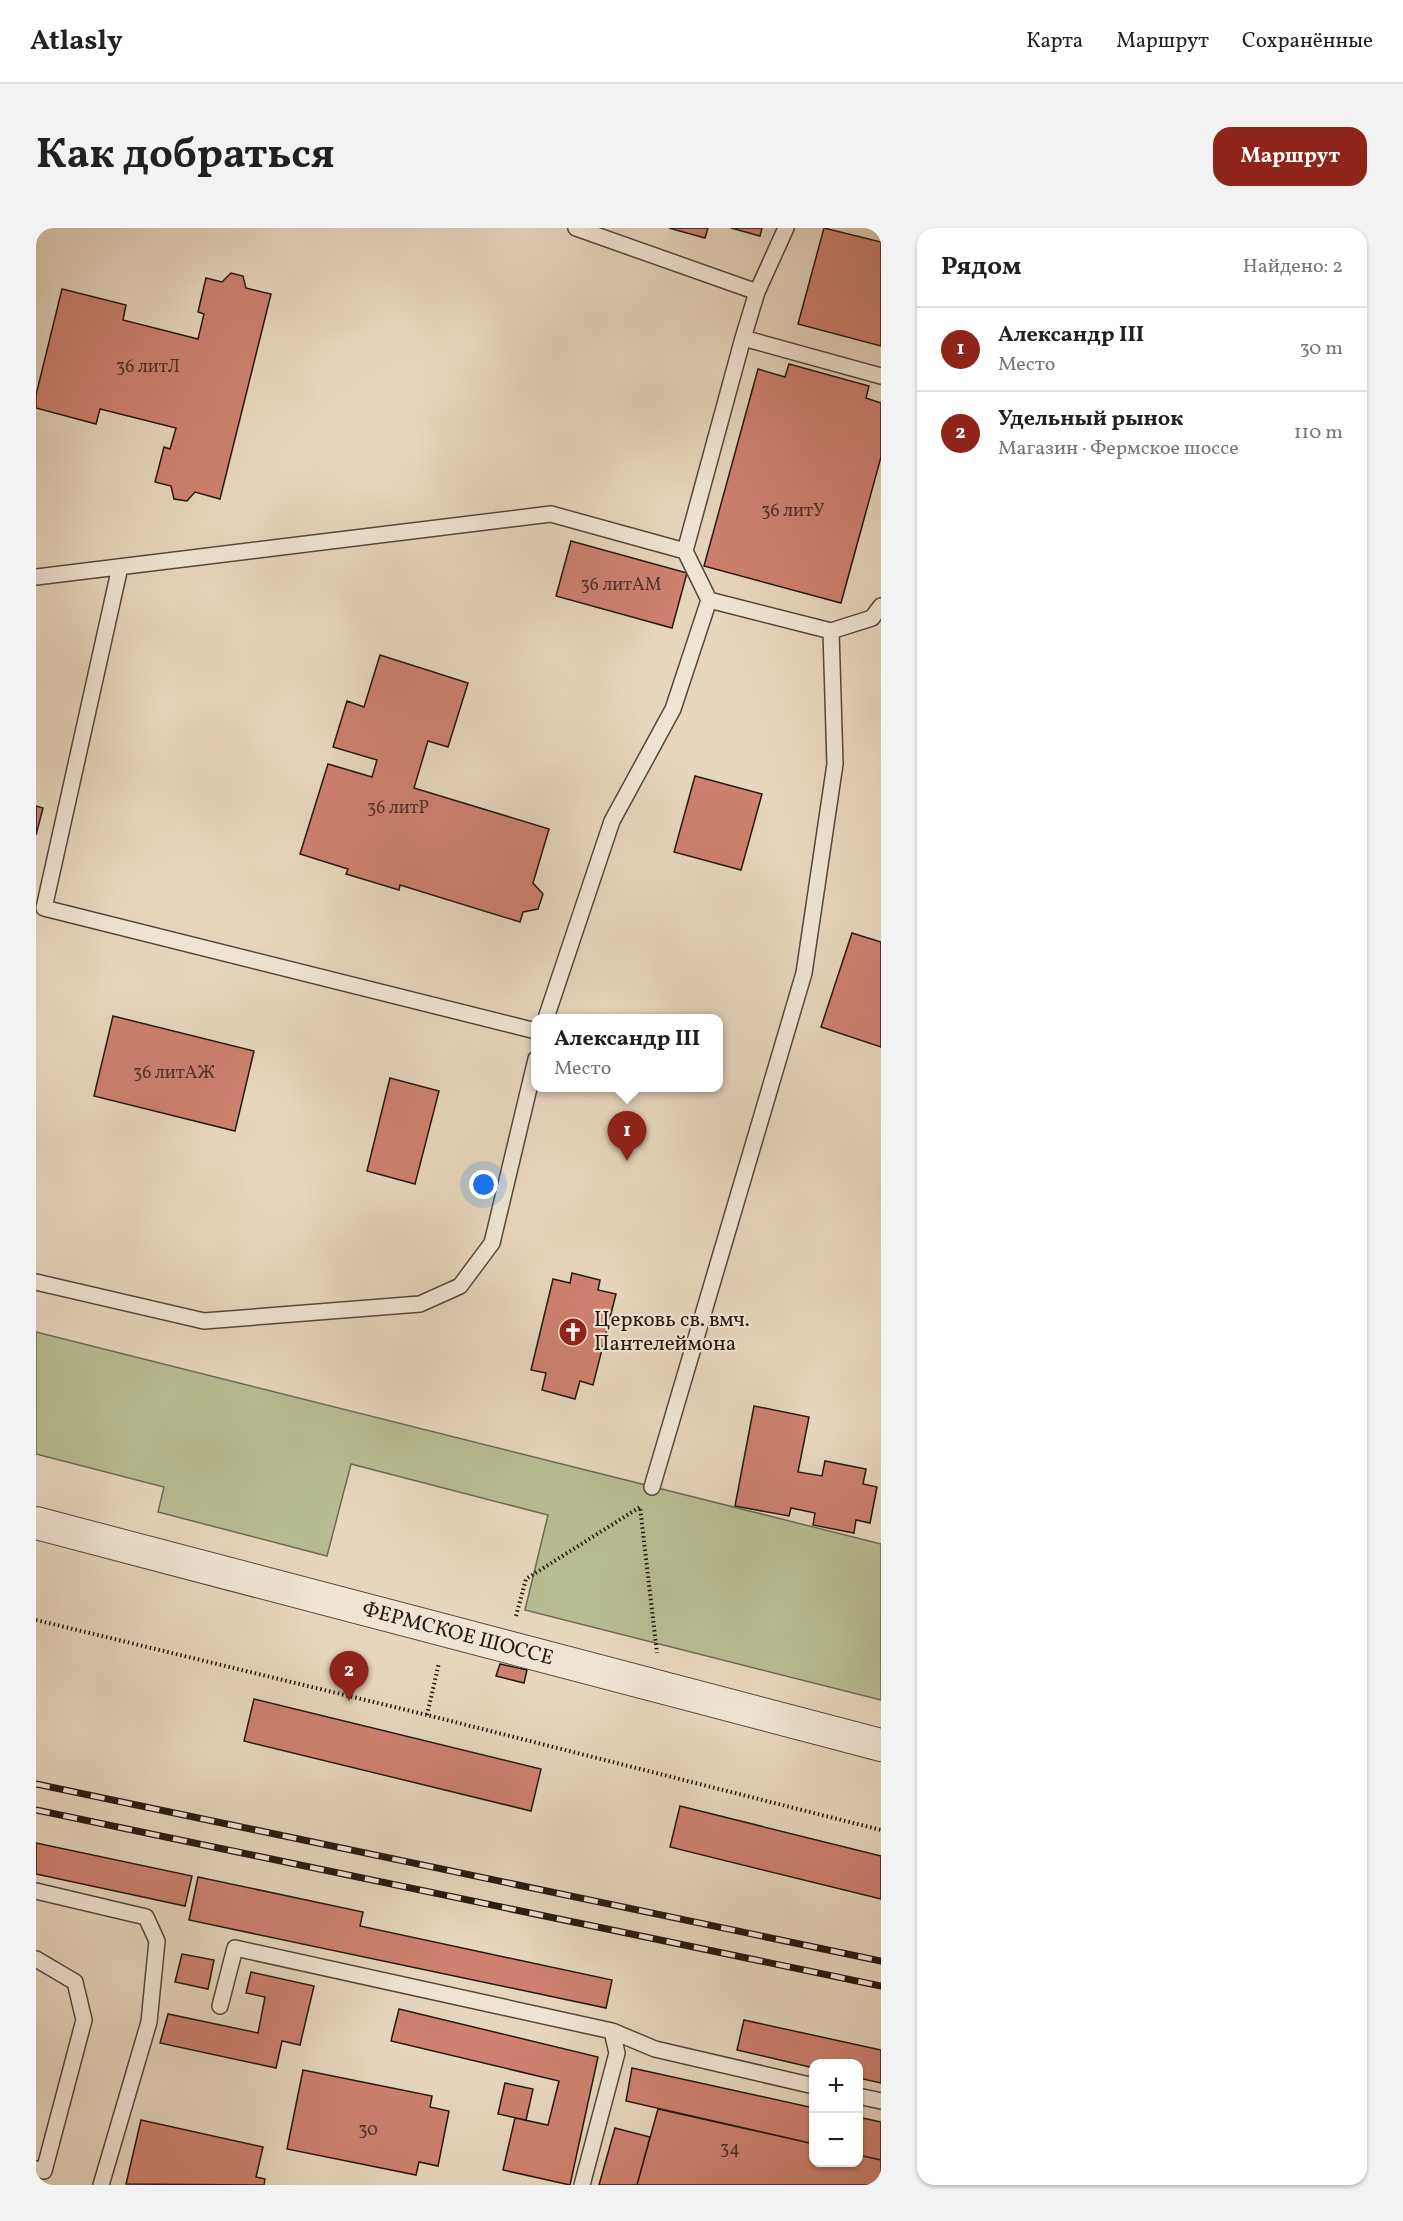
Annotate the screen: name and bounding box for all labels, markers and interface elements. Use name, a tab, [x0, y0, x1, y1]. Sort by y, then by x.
text: Atlasly	[30, 22, 123, 61]
text: Карта	[1026, 27, 1083, 56]
text: Маршрут	[1116, 27, 1209, 56]
text: Сохранённые	[1242, 27, 1373, 56]
text: Как добраться	[36, 127, 335, 186]
button: Маршрут	[1213, 127, 1367, 186]
text: Рядом	[941, 249, 1021, 285]
text: Найдено: 2	[1243, 253, 1343, 281]
text: Александр III	[998, 320, 1144, 351]
text: 1	[956, 335, 965, 363]
text: 30 m	[1299, 335, 1343, 363]
text: Место	[998, 351, 1055, 379]
house number: 36 литЛ	[116, 355, 180, 380]
text: Удельный рынок	[998, 404, 1183, 435]
text: 2	[955, 419, 966, 447]
text: 110 m	[1294, 419, 1343, 447]
text: Магазин · Фермское шоссе	[998, 435, 1239, 463]
house number: 36 литУ	[761, 499, 825, 524]
house number: 36 литАМ	[580, 573, 662, 598]
house number: 36 литР	[367, 796, 429, 821]
popup	[531, 1014, 723, 1092]
text: Александр III	[554, 1024, 700, 1055]
text: Место	[554, 1055, 611, 1083]
house number: 36 литАЖ	[133, 1061, 215, 1086]
pin: 1	[608, 1112, 646, 1161]
your location	[469, 1170, 498, 1199]
place label: Церковь св. вмч. Пантелеймона	[594, 1306, 750, 1359]
church icon: Церковь св. вмч. Пантелеймона	[557, 1316, 589, 1348]
street label: ФЕРМСКОЕ ШОССЕ	[359, 1595, 557, 1673]
pin: 2	[330, 1652, 368, 1701]
map controls	[809, 2059, 863, 2167]
button: +	[809, 2059, 863, 2113]
button: −	[809, 2113, 863, 2167]
house number: 30	[358, 2118, 378, 2143]
house number: 34	[720, 2137, 740, 2162]

